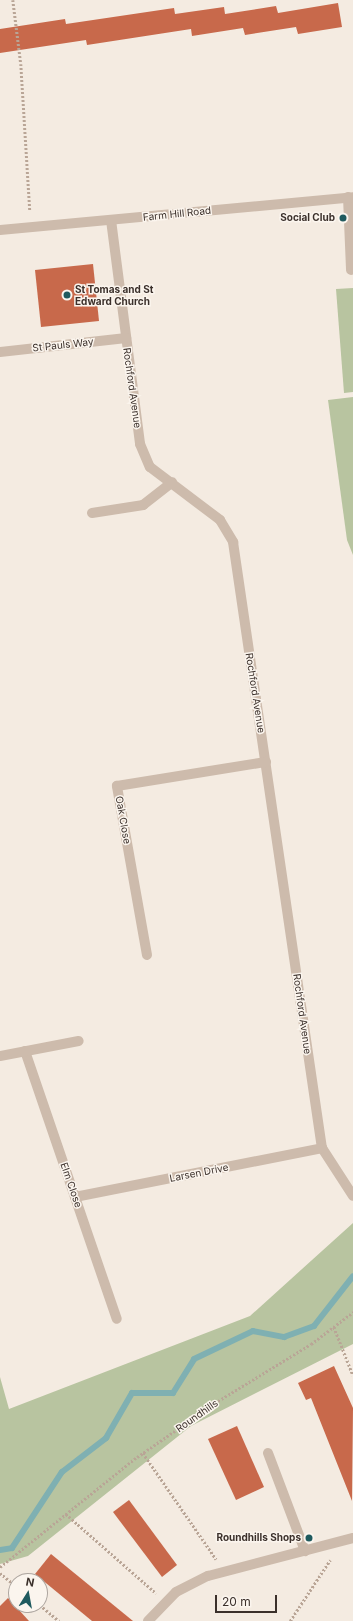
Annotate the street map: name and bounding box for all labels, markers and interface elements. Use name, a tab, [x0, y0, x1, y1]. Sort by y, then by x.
street label: Farm Hill Road	[142, 204, 212, 224]
place label: Social Club	[280, 212, 335, 224]
marker: Social Club	[338, 213, 348, 223]
place label: St Tomas and St Edward Church	[75, 283, 153, 306]
marker: St Tomas and St Edward Church	[62, 290, 72, 300]
street label: St Pauls Way	[32, 336, 94, 354]
street label: Rochford Avenue	[120, 347, 144, 429]
street label: Rochford Avenue	[243, 652, 267, 734]
street label: Oak Close	[113, 795, 133, 845]
street label: Rochford Avenue	[290, 973, 314, 1055]
street label: Elm Close	[58, 1161, 84, 1209]
street label: Larsen Drive	[169, 1161, 229, 1185]
street label: Roundhills	[174, 1397, 220, 1435]
place label: Roundhills Shops	[217, 1532, 301, 1544]
marker: Roundhills Shops	[304, 1533, 314, 1543]
north arrow	[8, 1573, 48, 1613]
text: N	[25, 1575, 36, 1590]
scale bar	[217, 1587, 279, 1613]
text: 20 m	[222, 1594, 251, 1609]

